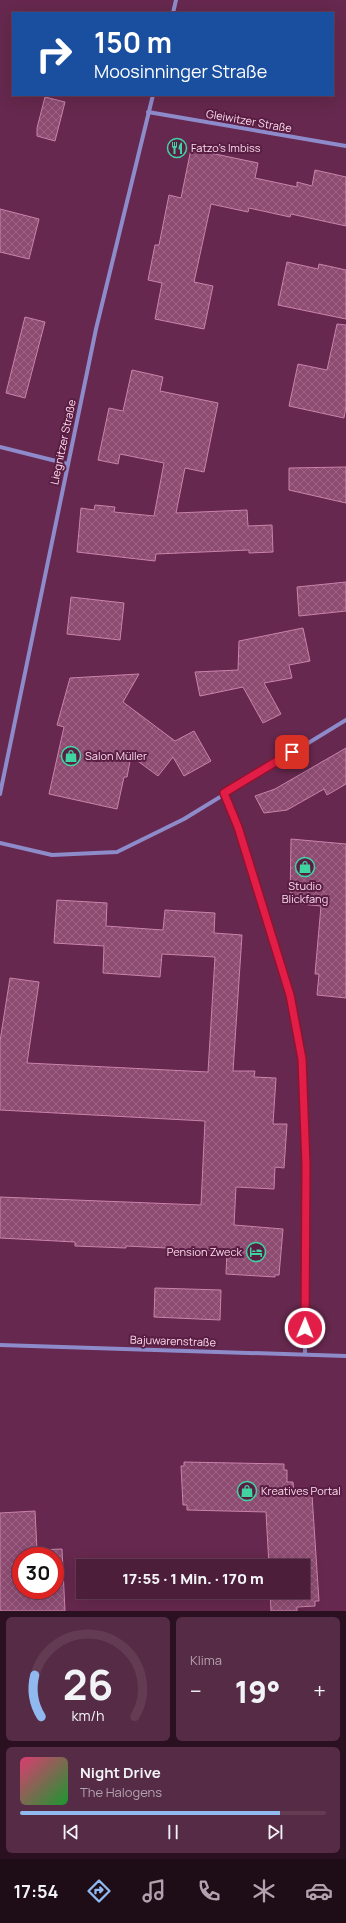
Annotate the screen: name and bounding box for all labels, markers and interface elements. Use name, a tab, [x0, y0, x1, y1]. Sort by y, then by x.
text: 150 m	[94, 23, 172, 61]
icon: right	[28, 28, 80, 80]
text: Moosinninger Straße	[94, 59, 267, 83]
street label: Gleiwitzer Straße	[205, 106, 294, 136]
restaurant icon: Fatzo's Imbiss	[166, 137, 188, 159]
place label: Fatzo's Imbiss	[191, 140, 261, 155]
street label: Liegnitzer Straße	[46, 397, 79, 486]
pin	[275, 735, 309, 769]
icon: arrive	[281, 741, 303, 763]
shop icon: Salon Müller	[60, 745, 82, 767]
place label: Salon Müller	[85, 748, 147, 763]
shop icon: Studio Blickfang	[294, 856, 316, 878]
place label: Studio Blickfang	[282, 878, 328, 906]
hotel icon: Pension Zweck	[245, 1241, 267, 1263]
place label: Pension Zweck	[167, 1244, 243, 1259]
position arrow	[284, 1307, 326, 1349]
street label: Bajuwarenstraße	[130, 1332, 217, 1350]
shop icon: Kreatives Portal	[236, 1480, 258, 1502]
place label: Kreatives Portal	[261, 1483, 341, 1498]
speed limit sign: 30	[12, 1547, 64, 1599]
text: 17:55 · 1 Min. · 170 m	[122, 1568, 264, 1589]
text: Klima	[190, 1651, 222, 1669]
text: 26	[63, 1656, 113, 1712]
text: 19°	[235, 1671, 280, 1712]
text: −	[190, 1676, 202, 1706]
text: +	[313, 1676, 326, 1706]
text: km/h	[71, 1706, 105, 1725]
text: Night Drive	[80, 1762, 161, 1783]
text: The Halogens	[80, 1783, 162, 1801]
icon: previous	[60, 1821, 82, 1843]
icon: pause	[162, 1821, 184, 1843]
icon: next	[264, 1821, 286, 1843]
icon: directions	[85, 1877, 113, 1905]
icon: music	[140, 1877, 168, 1905]
icon: phone	[195, 1877, 223, 1905]
icon: climate	[250, 1877, 278, 1905]
icon: car	[305, 1877, 333, 1905]
text: 17:54	[13, 1879, 59, 1903]

